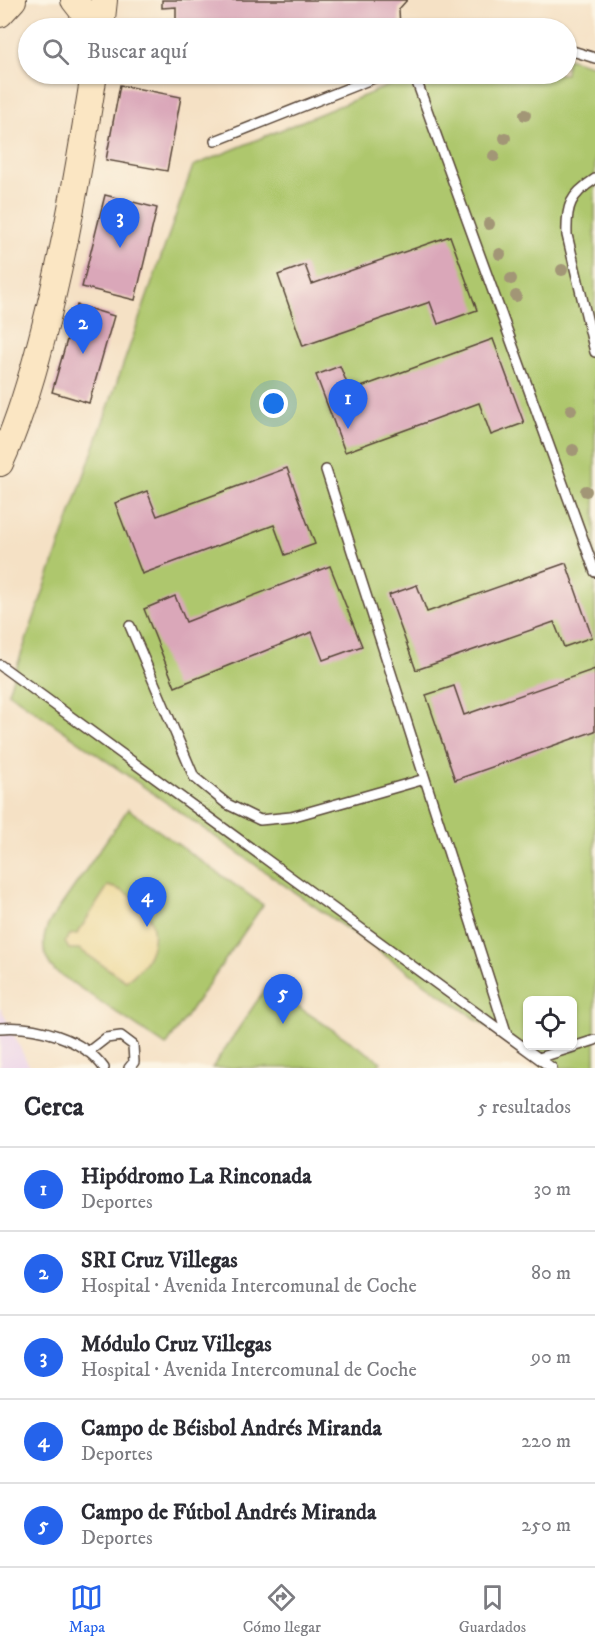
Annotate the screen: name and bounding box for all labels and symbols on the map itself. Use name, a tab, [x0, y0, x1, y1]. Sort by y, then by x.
pin: 3	[100, 198, 140, 248]
pin: 2	[64, 304, 103, 354]
pin: 1	[328, 380, 368, 429]
your location	[259, 389, 288, 418]
pin: 4	[128, 878, 166, 927]
pin: 5	[264, 974, 302, 1024]

